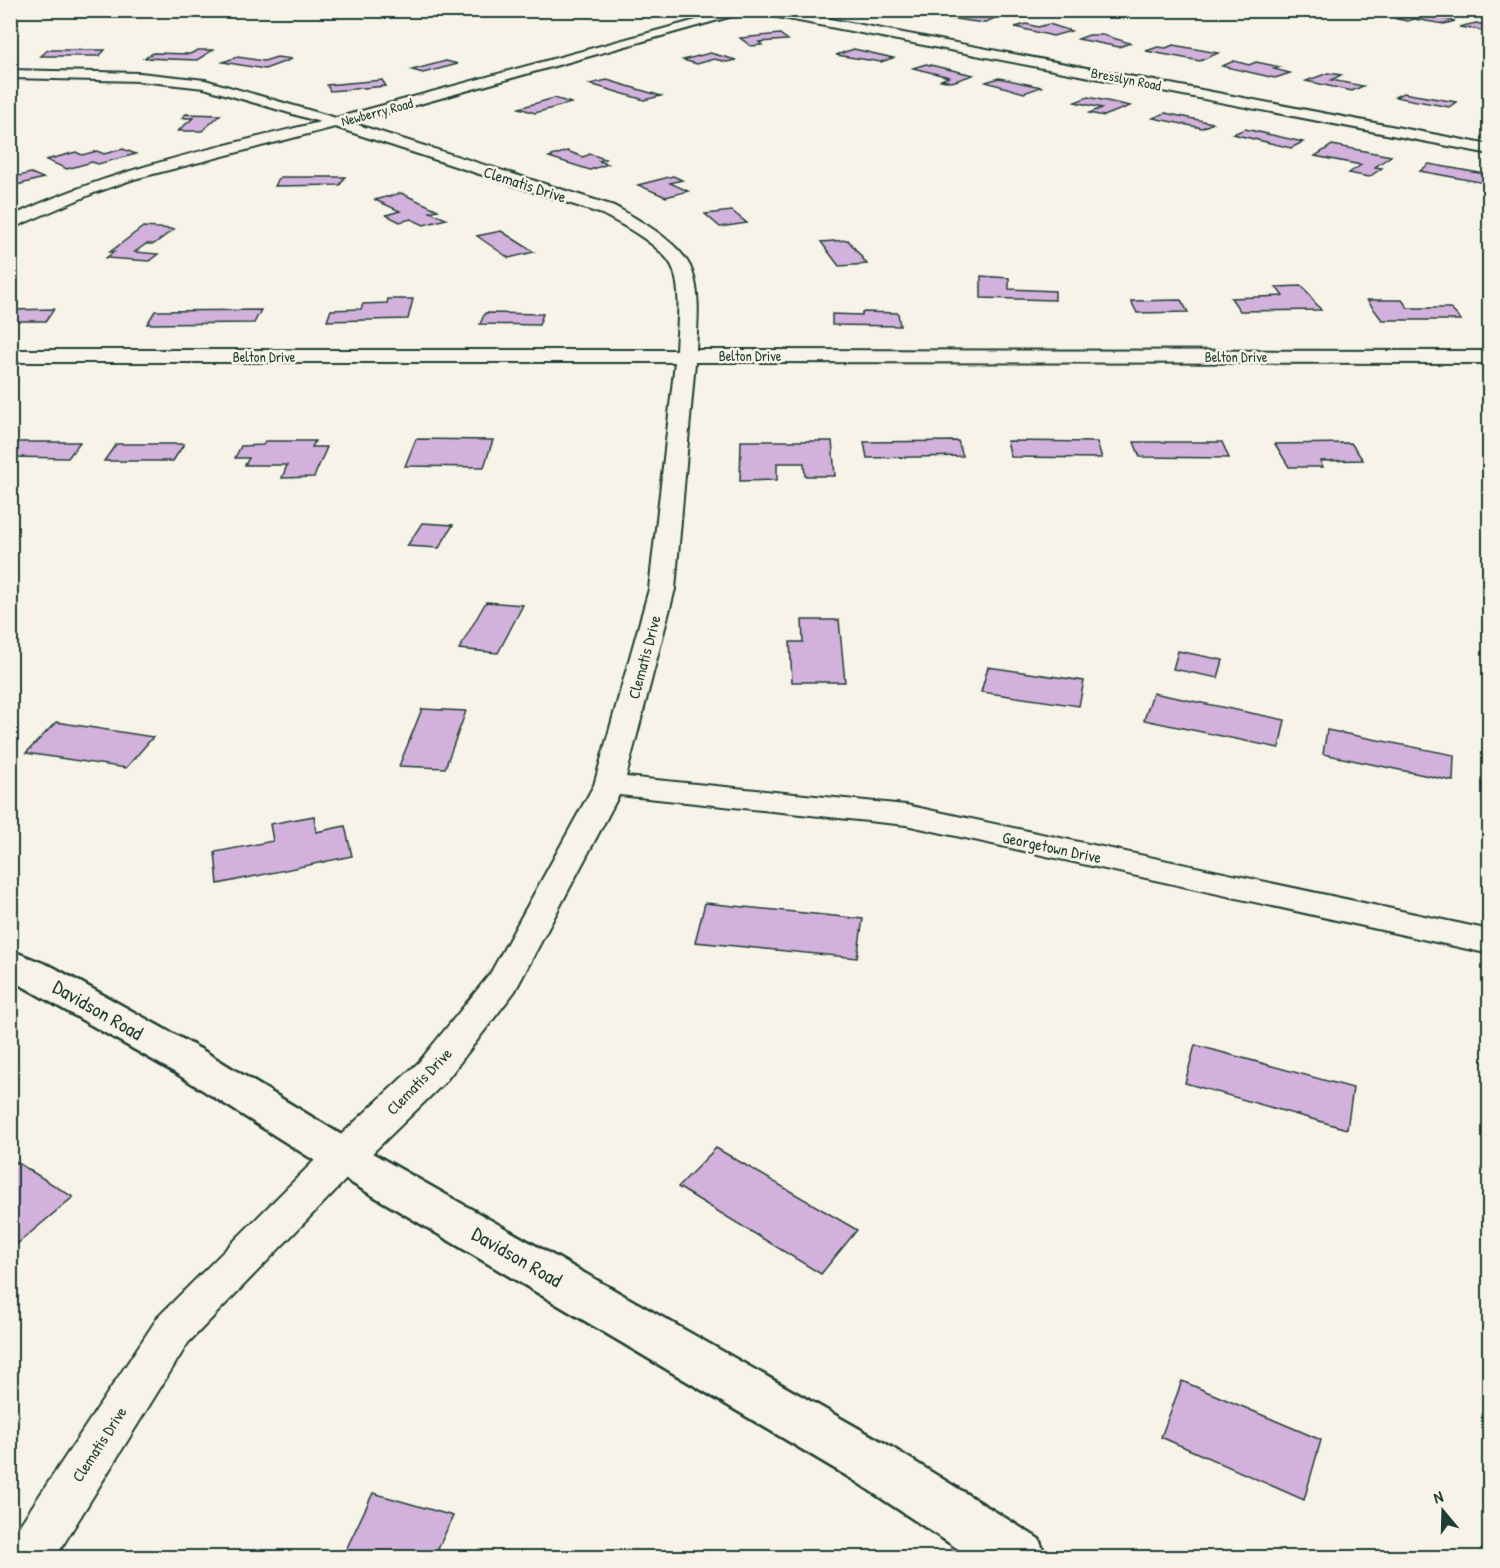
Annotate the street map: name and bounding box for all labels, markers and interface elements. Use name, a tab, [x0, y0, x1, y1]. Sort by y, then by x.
street label: Bresslyn Road	[1089, 62, 1163, 96]
street label: Newberry Road	[339, 93, 416, 131]
street label: Clematis Drive	[481, 160, 570, 208]
street label: Belton Drive	[719, 346, 782, 365]
street label: Belton Drive	[233, 347, 296, 366]
street label: Belton Drive	[1205, 347, 1268, 366]
street label: Clematis Drive	[622, 612, 666, 701]
street label: Georgetown Drive	[1001, 826, 1104, 868]
street label: Davidson Road	[48, 973, 148, 1046]
street label: Clematis Drive	[381, 1042, 457, 1119]
street label: Davidson Road	[467, 1220, 567, 1293]
street label: Clematis Drive	[66, 1402, 132, 1486]
north arrow	[1413, 1481, 1473, 1541]
text: N	[1431, 1485, 1446, 1509]

